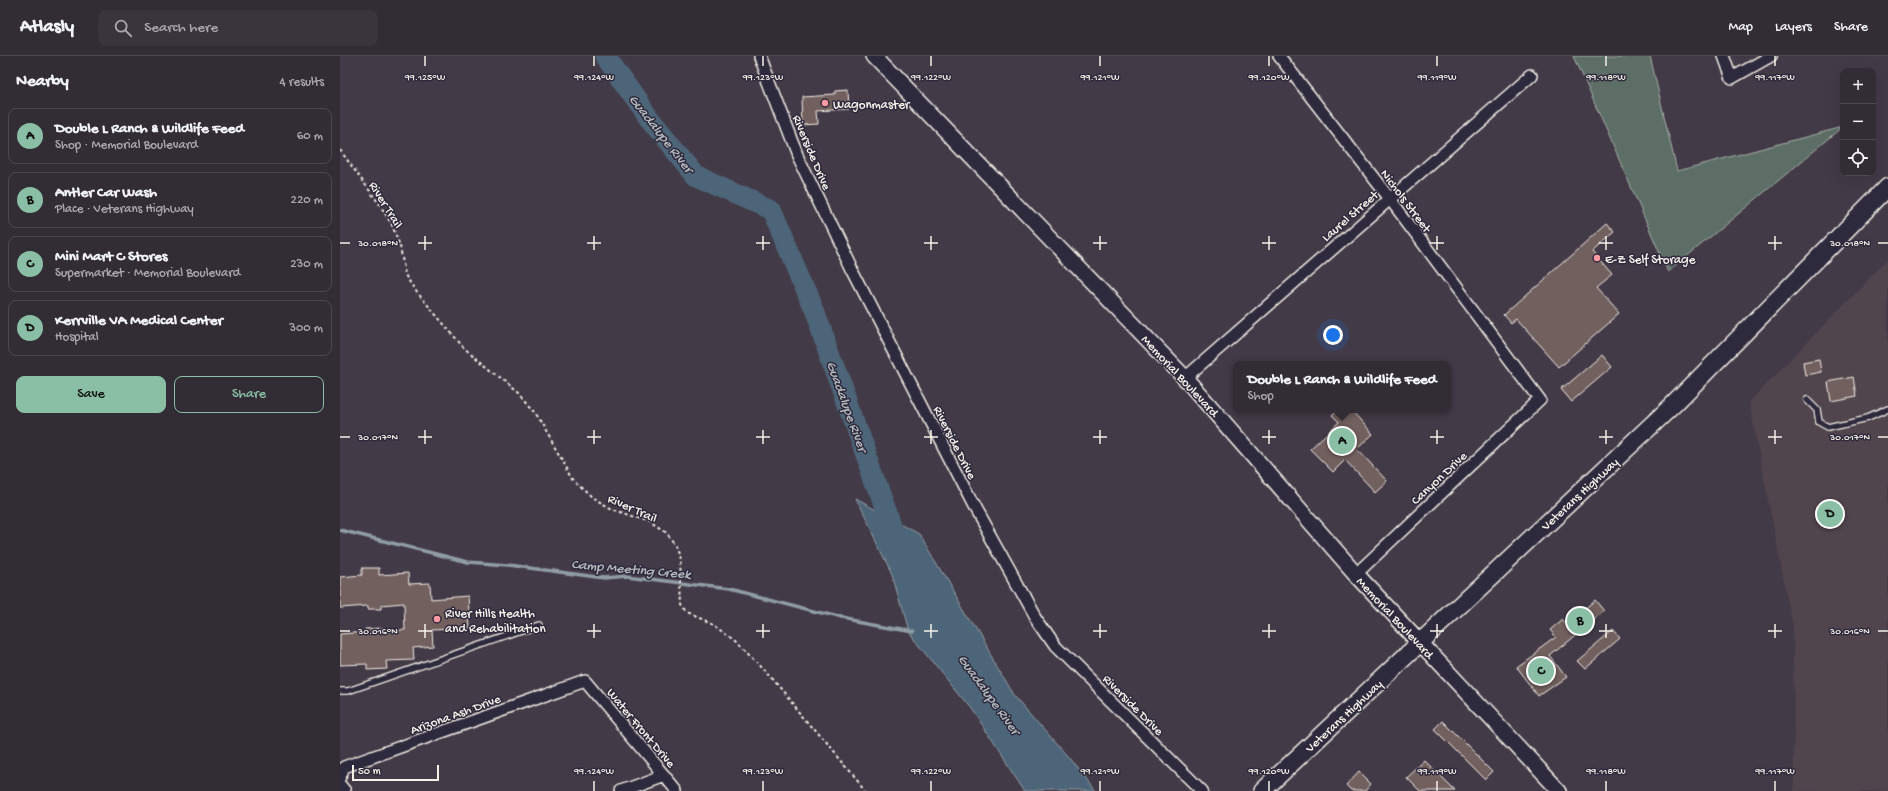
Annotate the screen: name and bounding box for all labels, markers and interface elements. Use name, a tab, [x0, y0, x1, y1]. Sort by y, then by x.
search box	[98, 10, 378, 46]
text: Atlasly	[20, 16, 74, 39]
icon: search	[112, 17, 134, 39]
text: Search here	[144, 19, 218, 37]
text: Map	[1729, 19, 1753, 36]
text: Layers	[1775, 19, 1812, 36]
text: Share	[1834, 19, 1868, 36]
map controls	[1840, 68, 1876, 176]
button: +	[1840, 68, 1876, 104]
text: Nearby	[16, 72, 69, 92]
text: 99.125°W	[404, 72, 446, 84]
text: 99.124°W	[573, 72, 614, 84]
text: 99.123°W	[742, 72, 784, 84]
text: 99.122°W	[910, 72, 951, 84]
text: 99.121°W	[1079, 72, 1120, 84]
text: 99.120°W	[1248, 72, 1290, 84]
text: 99.119°W	[1416, 72, 1457, 84]
text: 99.118°W	[1585, 72, 1626, 84]
text: 99.117°W	[1754, 72, 1795, 84]
text: 4 results	[280, 75, 324, 90]
water label: Guadalupe River	[624, 92, 698, 180]
marker: Wagonmaster	[820, 98, 830, 108]
place label: Wagonmaster	[833, 98, 911, 113]
button: −	[1840, 104, 1876, 140]
street label: Riverside Drive	[788, 113, 833, 193]
text: Double L Ranch & Wildlife Feed	[55, 120, 244, 138]
text: A	[26, 129, 34, 144]
text: 60 m	[297, 129, 323, 144]
text: Shop · Memorial Boulevard	[55, 138, 198, 153]
button: locate	[1840, 140, 1876, 176]
street label: Nichols Street	[1376, 167, 1435, 237]
street label: River Trail	[365, 179, 405, 232]
text: Antler Car Wash	[55, 184, 157, 202]
street label: Laurel Street	[1319, 187, 1383, 246]
text: B	[27, 193, 33, 208]
text: 220 m	[291, 193, 323, 208]
text: Place · Veterans Highway	[55, 202, 194, 217]
text: 30.018°N	[357, 238, 399, 250]
text: 30.018°N	[1829, 238, 1871, 250]
text: Mini Mart C Stores	[55, 248, 167, 266]
marker: E-Z Self Storage	[1592, 253, 1602, 263]
place label: E-Z Self Storage	[1605, 253, 1696, 268]
text: C	[26, 257, 34, 272]
text: 230 m	[290, 257, 323, 272]
text: Supermarket · Memorial Boulevard	[55, 266, 240, 281]
text: Kerrville VA Medical Center	[55, 312, 223, 330]
text: D	[26, 321, 34, 336]
text: 300 m	[289, 321, 323, 336]
your location	[1323, 325, 1343, 345]
text: Hospital	[55, 330, 99, 345]
street label: Memorial Boulevard	[1137, 333, 1222, 422]
water label: Guadalupe River	[821, 359, 871, 457]
popup	[1233, 361, 1451, 413]
text: Double L Ranch & Wildlife Feed	[1247, 371, 1437, 389]
button: Save	[16, 376, 166, 413]
button: Share	[174, 376, 324, 413]
text: Shop	[1247, 389, 1274, 404]
street label: Riverside Drive	[929, 404, 979, 482]
pin: A	[1329, 426, 1355, 456]
text: 30.017°N	[357, 432, 398, 444]
text: 30.017°N	[1829, 432, 1870, 444]
street label: Canyon Drive	[1409, 449, 1471, 509]
street label: Veterans Highway	[1538, 455, 1623, 535]
street label: River Trail	[605, 492, 659, 527]
pin: D	[1817, 499, 1843, 529]
water label: Camp Meeting Creek	[570, 557, 693, 584]
street label: Memorial Boulevard	[1352, 575, 1437, 664]
pin: B	[1567, 606, 1593, 636]
place label: River Hills Health and Rehabilitation	[445, 607, 547, 637]
marker: River Hills Health and Rehabilitation	[432, 614, 442, 624]
text: 30.016°N	[357, 626, 398, 638]
text: 30.016°N	[1829, 626, 1870, 638]
water label: Guadalupe River	[953, 652, 1025, 741]
pin: C	[1528, 656, 1554, 686]
street label: Riverside Drive	[1099, 672, 1166, 740]
street label: Veterans Highway	[1302, 677, 1387, 757]
street label: Water Front Drive	[603, 686, 678, 772]
street label: Arizona Ash Drive	[409, 692, 503, 739]
scale bar	[352, 763, 439, 782]
text: 50 m	[358, 766, 380, 778]
text: 99.124°W	[573, 766, 614, 778]
text: 99.123°W	[742, 766, 784, 778]
text: 99.122°W	[910, 766, 951, 778]
text: 99.121°W	[1079, 766, 1120, 778]
text: 99.120°W	[1248, 766, 1290, 778]
text: 99.119°W	[1416, 766, 1457, 778]
text: 99.118°W	[1585, 766, 1626, 778]
text: 99.117°W	[1754, 766, 1795, 778]

